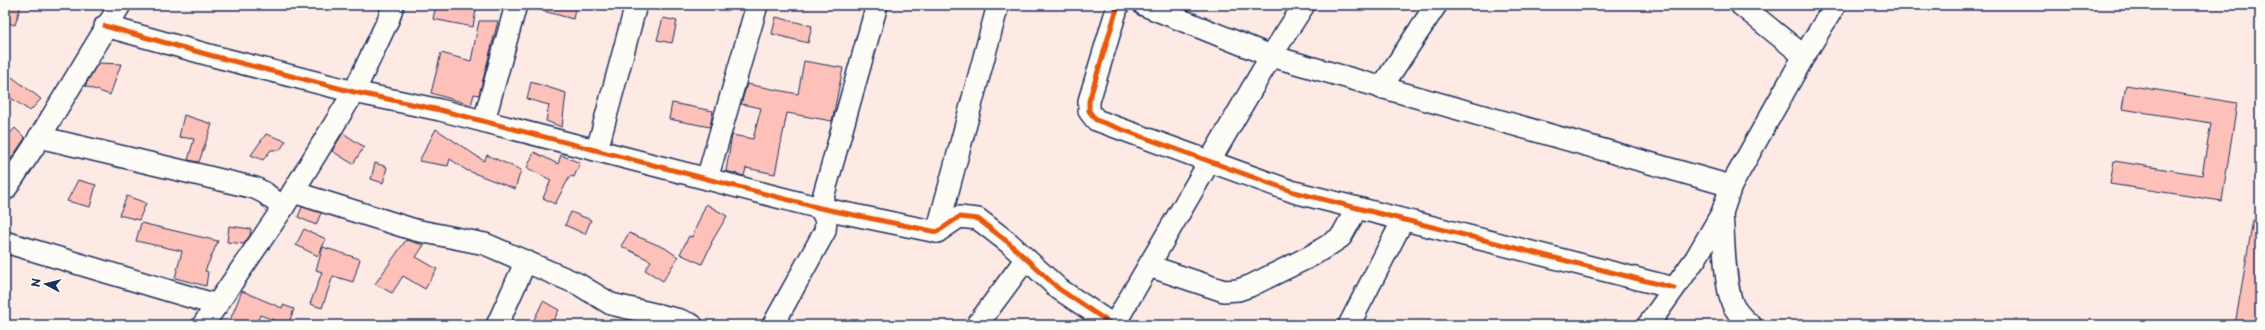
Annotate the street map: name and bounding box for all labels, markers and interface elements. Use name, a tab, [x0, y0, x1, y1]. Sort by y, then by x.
north arrow	[26, 264, 66, 304]
text: N	[27, 277, 45, 288]

